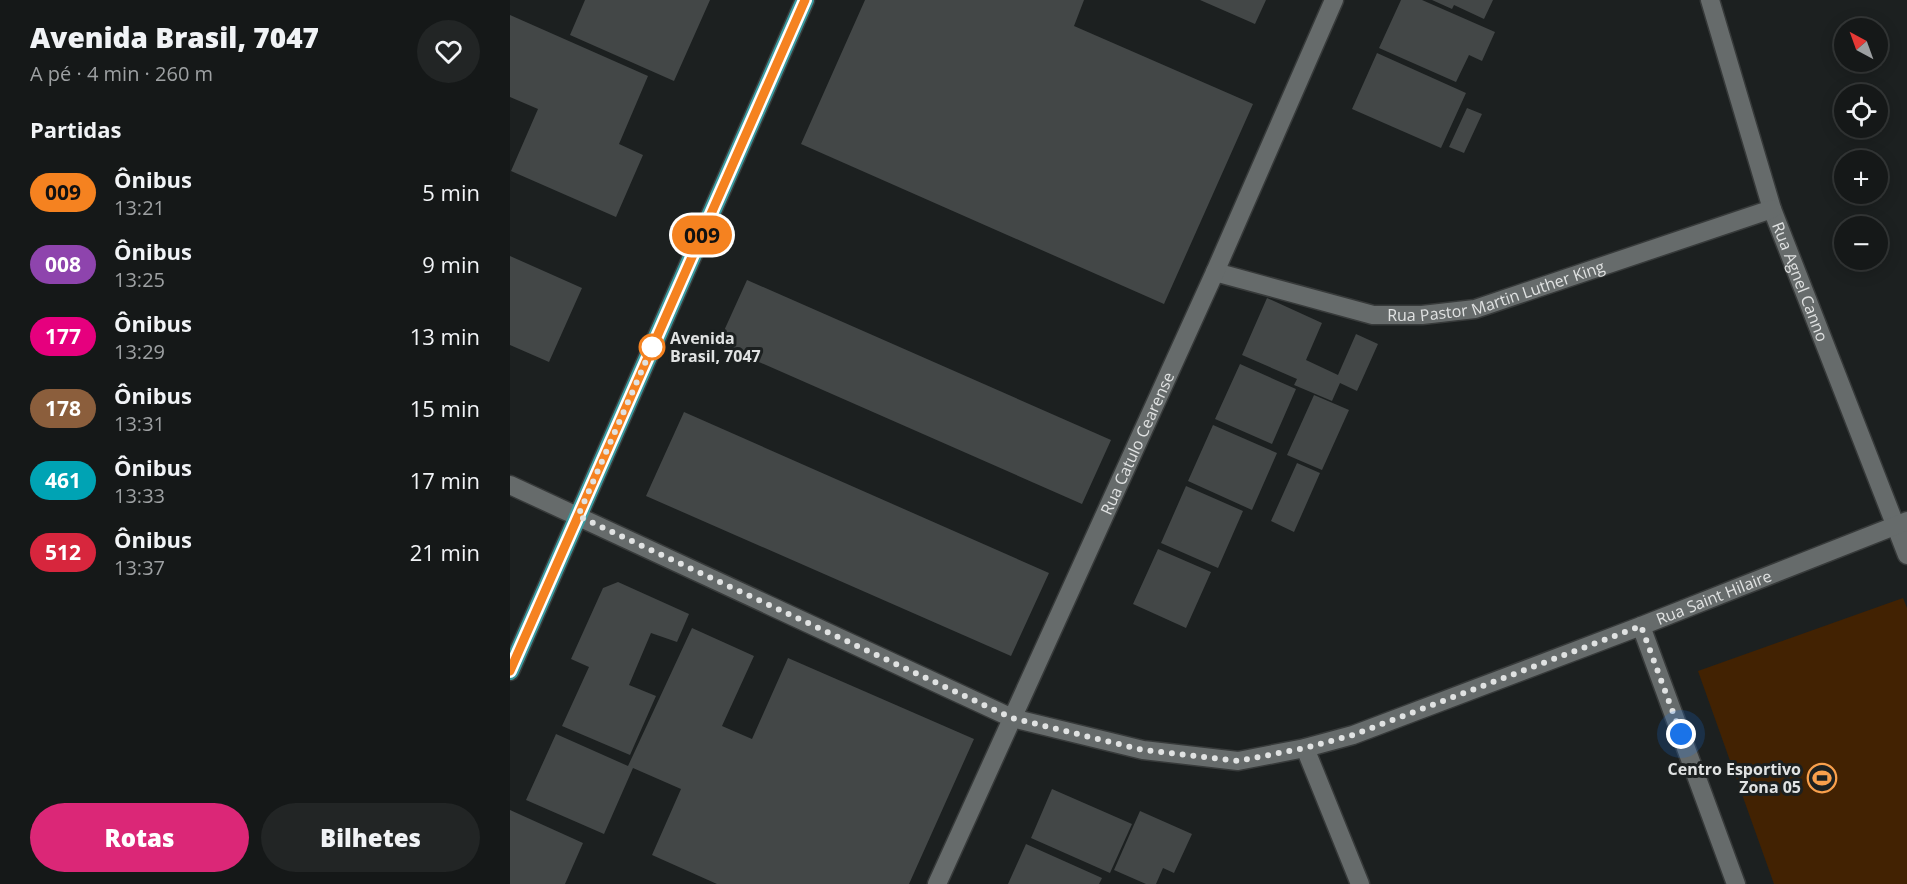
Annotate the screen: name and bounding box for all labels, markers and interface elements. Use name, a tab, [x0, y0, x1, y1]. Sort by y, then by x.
text: Avenida Brasil, 7047	[30, 18, 319, 56]
north arrow	[1834, 18, 1888, 72]
map controls	[1834, 18, 1888, 270]
button: heart	[417, 20, 480, 83]
text: A pé · 4 min · 260 m	[30, 60, 213, 87]
button: locate	[1834, 84, 1888, 138]
text: Partidas	[30, 114, 122, 144]
button: +	[1834, 150, 1888, 204]
text: Ônibus	[114, 164, 192, 194]
text: 5 min	[422, 177, 480, 207]
text: 009	[45, 178, 81, 206]
text: 13:21	[114, 194, 165, 221]
line badge: 009	[668, 216, 736, 254]
button: −	[1834, 216, 1888, 270]
street label: Rua Agnel Canno	[1767, 219, 1834, 345]
text: 009	[684, 221, 720, 249]
text: Ônibus	[114, 236, 192, 266]
text: 9 min	[422, 249, 480, 279]
text: 008	[45, 250, 81, 278]
street label: Rua Pastor Martin Luther King	[1387, 255, 1608, 326]
text: 13:25	[114, 266, 165, 293]
text: Ônibus	[114, 308, 192, 338]
text: 13 min	[410, 321, 480, 351]
text: 177	[45, 322, 81, 350]
place label: Avenida Brasil, 7047	[670, 327, 761, 367]
marker: Avenida Brasil, 7047	[639, 334, 665, 360]
text: 13:29	[114, 338, 165, 365]
street label: Rua Catulo Cearense	[1095, 368, 1179, 518]
text: Ônibus	[114, 380, 192, 410]
text: 15 min	[410, 393, 480, 423]
text: 178	[45, 394, 81, 422]
text: 13:31	[114, 410, 165, 437]
text: Ônibus	[114, 452, 192, 482]
text: 17 min	[410, 465, 480, 495]
text: 461	[45, 466, 81, 494]
text: 13:33	[114, 482, 165, 509]
text: Ônibus	[114, 524, 192, 554]
text: 21 min	[410, 537, 480, 567]
text: 512	[45, 538, 81, 566]
text: 13:37	[114, 554, 165, 581]
street label: Rua Saint Hilaire	[1653, 565, 1775, 630]
your location	[1666, 719, 1696, 749]
place label: Centro Esportivo Zona 05	[1668, 758, 1801, 798]
sports icon: Centro Esportivo Zona 05	[1806, 762, 1838, 794]
button: Rotas	[30, 803, 249, 872]
button: Bilhetes	[261, 803, 480, 872]

